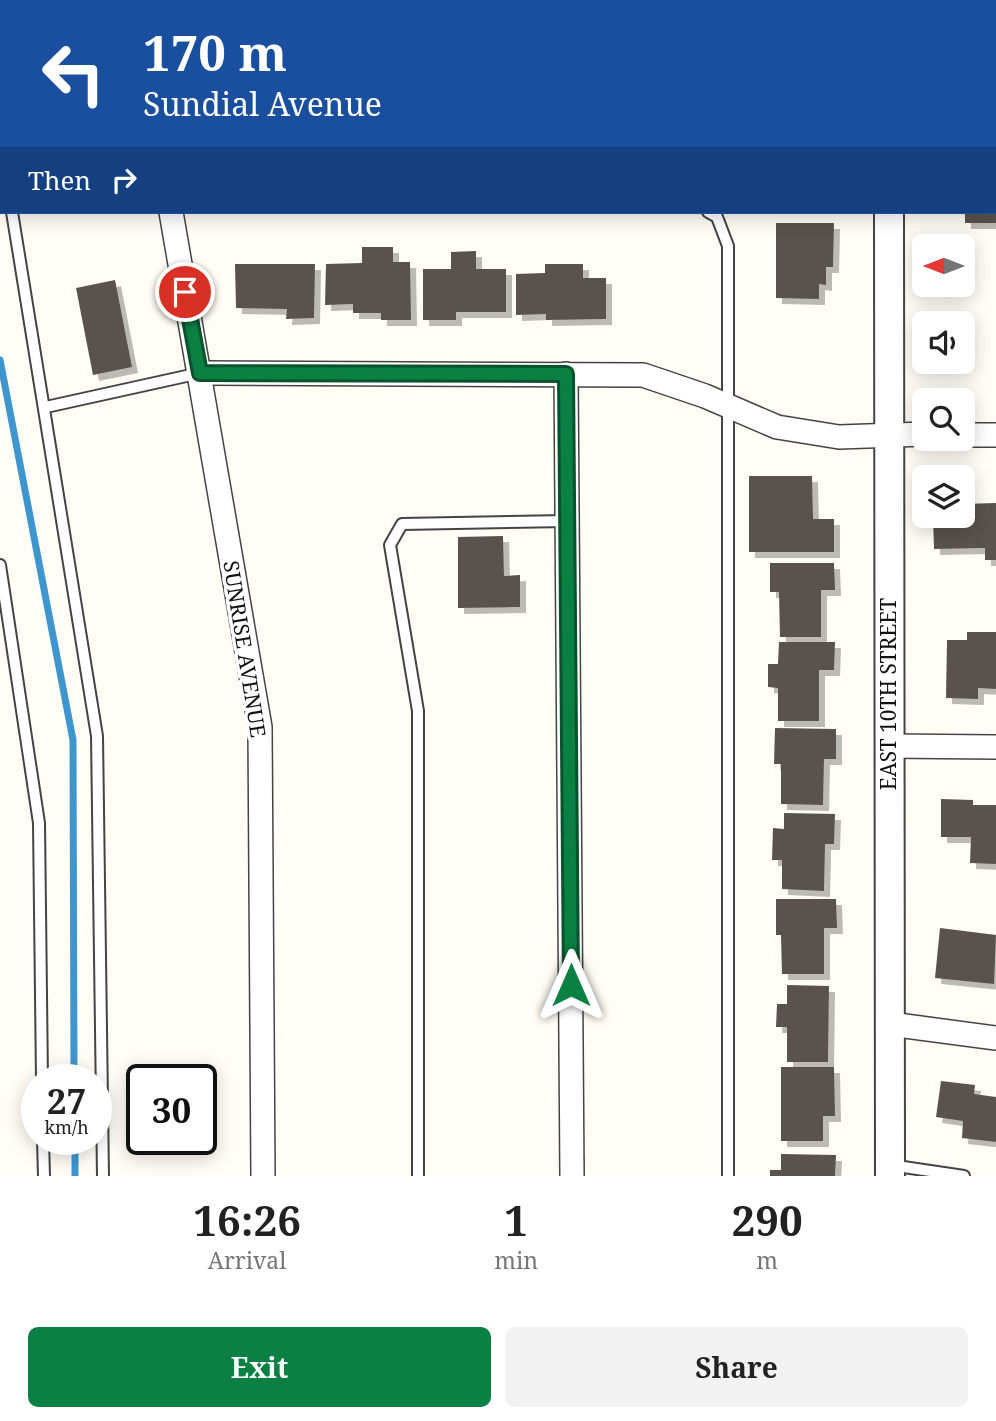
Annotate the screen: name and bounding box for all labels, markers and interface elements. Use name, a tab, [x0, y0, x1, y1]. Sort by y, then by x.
text: 170 m	[143, 19, 287, 85]
icon: left	[28, 28, 119, 119]
text: Sundial Avenue	[143, 82, 382, 125]
icon: right	[105, 161, 143, 199]
text: Then	[28, 162, 91, 198]
north arrow	[912, 234, 975, 298]
map controls	[912, 234, 975, 528]
pin	[155, 262, 215, 322]
icon: arrive	[166, 273, 204, 311]
button: sound	[912, 311, 975, 374]
button: search	[912, 388, 975, 451]
button: layers	[912, 465, 975, 528]
street label: SUNRISE AVENUE	[217, 559, 273, 739]
street label: EAST 10TH STREET	[874, 598, 902, 790]
position arrow	[534, 948, 608, 1022]
speed limit sign: 30	[126, 1064, 217, 1155]
text: 27	[47, 1077, 86, 1124]
text: km/h	[44, 1115, 89, 1139]
text: 16:26	[193, 1191, 301, 1248]
text: 1	[504, 1191, 528, 1248]
text: 290	[731, 1191, 803, 1248]
text: Arrival	[208, 1244, 286, 1276]
text: min	[494, 1244, 538, 1276]
text: m	[756, 1244, 778, 1276]
button: Exit	[28, 1327, 491, 1407]
button: Share	[505, 1327, 968, 1407]

